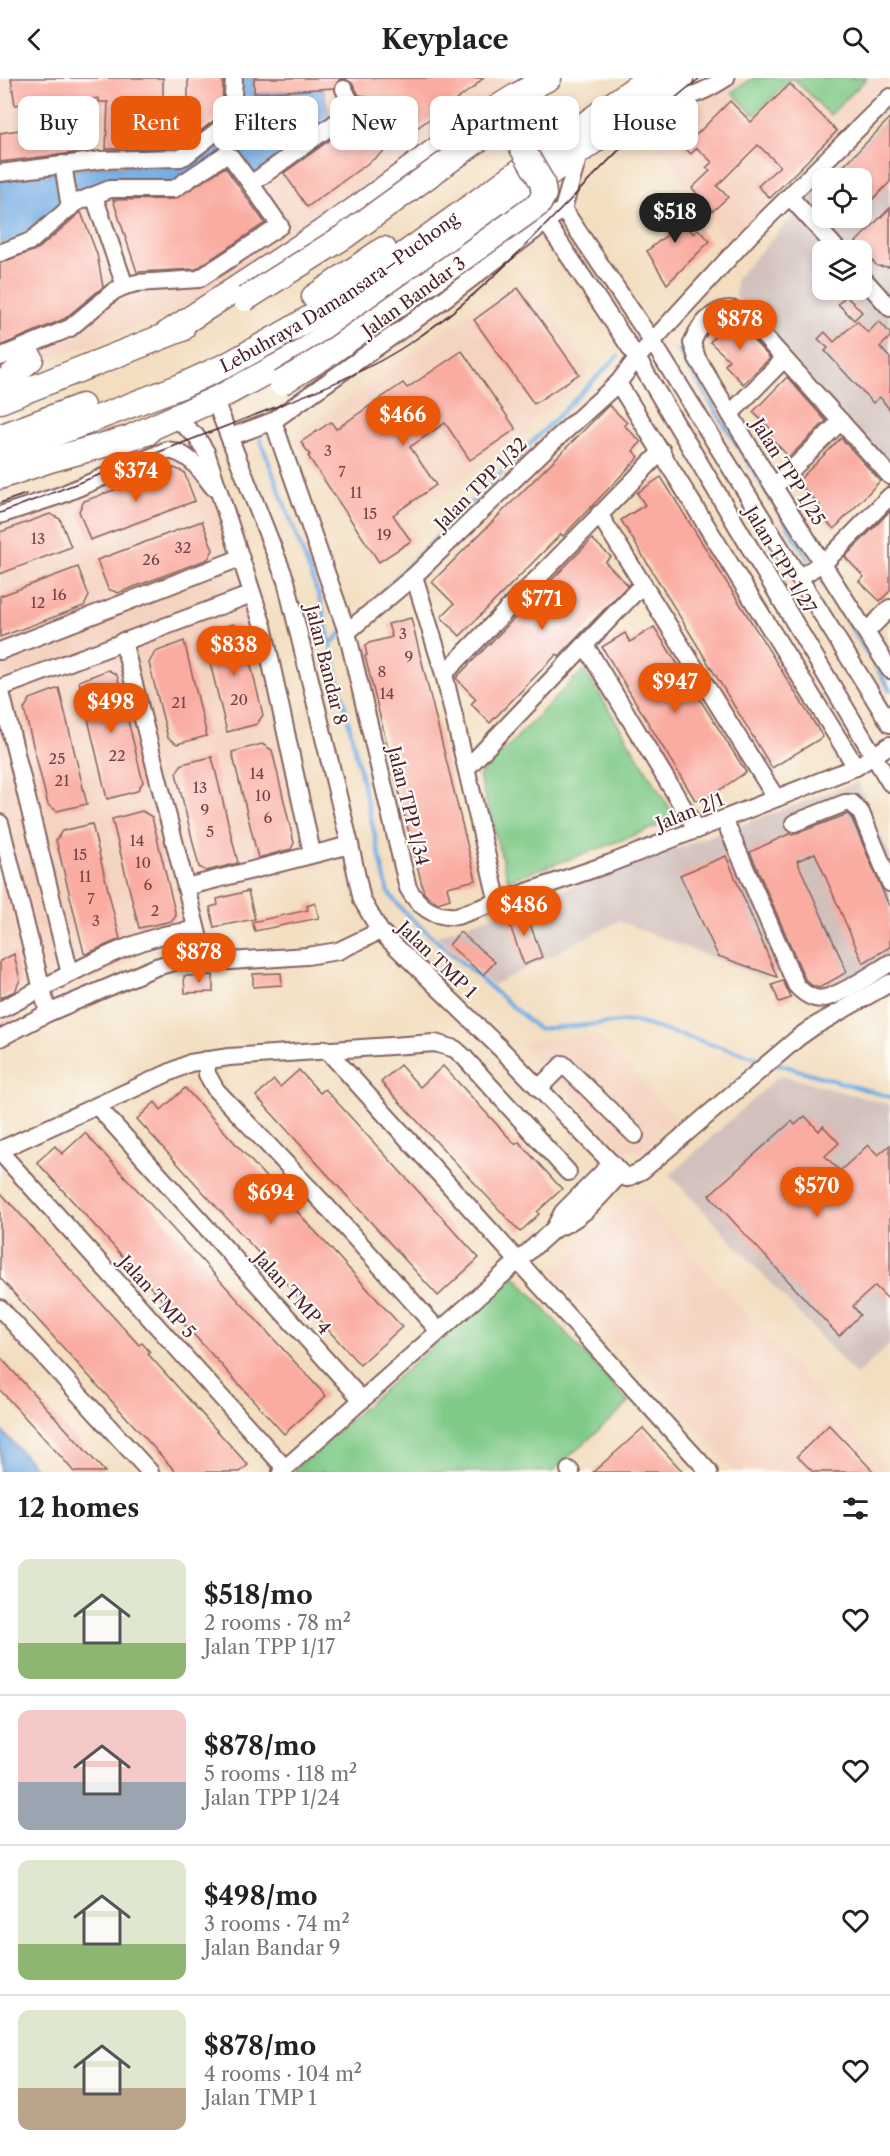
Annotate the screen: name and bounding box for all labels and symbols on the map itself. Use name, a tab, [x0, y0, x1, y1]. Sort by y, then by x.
pin: $518	[639, 193, 711, 244]
street label: Lebuhraya Damansara–Puchong	[217, 207, 463, 378]
street label: Jalan Bandar 3	[356, 252, 470, 344]
pin: $878	[704, 300, 776, 351]
pin: $466	[367, 396, 439, 447]
street label: Jalan TPP 1/25	[745, 412, 830, 529]
street label: Jalan TPP 1/32	[428, 433, 532, 537]
house number: 3	[324, 441, 332, 460]
pin: $374	[100, 452, 172, 503]
house number: 7	[338, 462, 346, 481]
house number: 11	[350, 483, 363, 502]
street label: Jalan TPP 1/27	[738, 500, 821, 618]
house number: 15	[363, 504, 377, 523]
house number: 19	[376, 525, 392, 544]
house number: 13	[31, 529, 45, 548]
house number: 32	[175, 538, 191, 557]
house number: 26	[142, 550, 160, 569]
pin: $771	[506, 580, 578, 631]
house number: 16	[51, 585, 67, 604]
house number: 12	[31, 593, 45, 612]
street label: Jalan Bandar 8	[300, 600, 352, 727]
house number: 3	[399, 624, 407, 643]
pin: $838	[198, 626, 270, 677]
house number: 9	[405, 647, 413, 666]
house number: 8	[378, 662, 387, 681]
pin: $947	[639, 663, 711, 714]
pin: $498	[75, 683, 147, 734]
house number: 14	[380, 684, 394, 703]
house number: 20	[230, 690, 248, 709]
house number: 21	[172, 693, 187, 712]
street label: Jalan TPP 1/34	[382, 741, 433, 868]
house number: 22	[108, 746, 126, 765]
house number: 25	[49, 749, 65, 768]
house number: 14	[250, 764, 264, 783]
house number: 21	[55, 771, 70, 790]
house number: 13	[193, 778, 207, 797]
house number: 10	[255, 786, 271, 805]
street label: Jalan 2/1	[650, 788, 727, 837]
house number: 9	[201, 800, 209, 819]
house number: 6	[264, 808, 273, 827]
house number: 5	[206, 822, 214, 841]
house number: 14	[130, 831, 144, 850]
house number: 15	[73, 845, 87, 864]
house number: 10	[135, 853, 151, 872]
house number: 11	[79, 867, 92, 886]
house number: 6	[144, 875, 153, 894]
pin: $486	[488, 886, 560, 937]
house number: 7	[87, 889, 95, 908]
house number: 2	[151, 901, 159, 920]
house number: 3	[92, 911, 100, 930]
street label: Jalan TMP 1	[391, 915, 481, 1003]
pin: $878	[163, 933, 235, 984]
pin: $570	[781, 1167, 853, 1218]
pin: $694	[235, 1174, 307, 1225]
street label: Jalan TMP 4	[247, 1245, 335, 1339]
street label: Jalan TMP 5	[112, 1249, 200, 1343]

